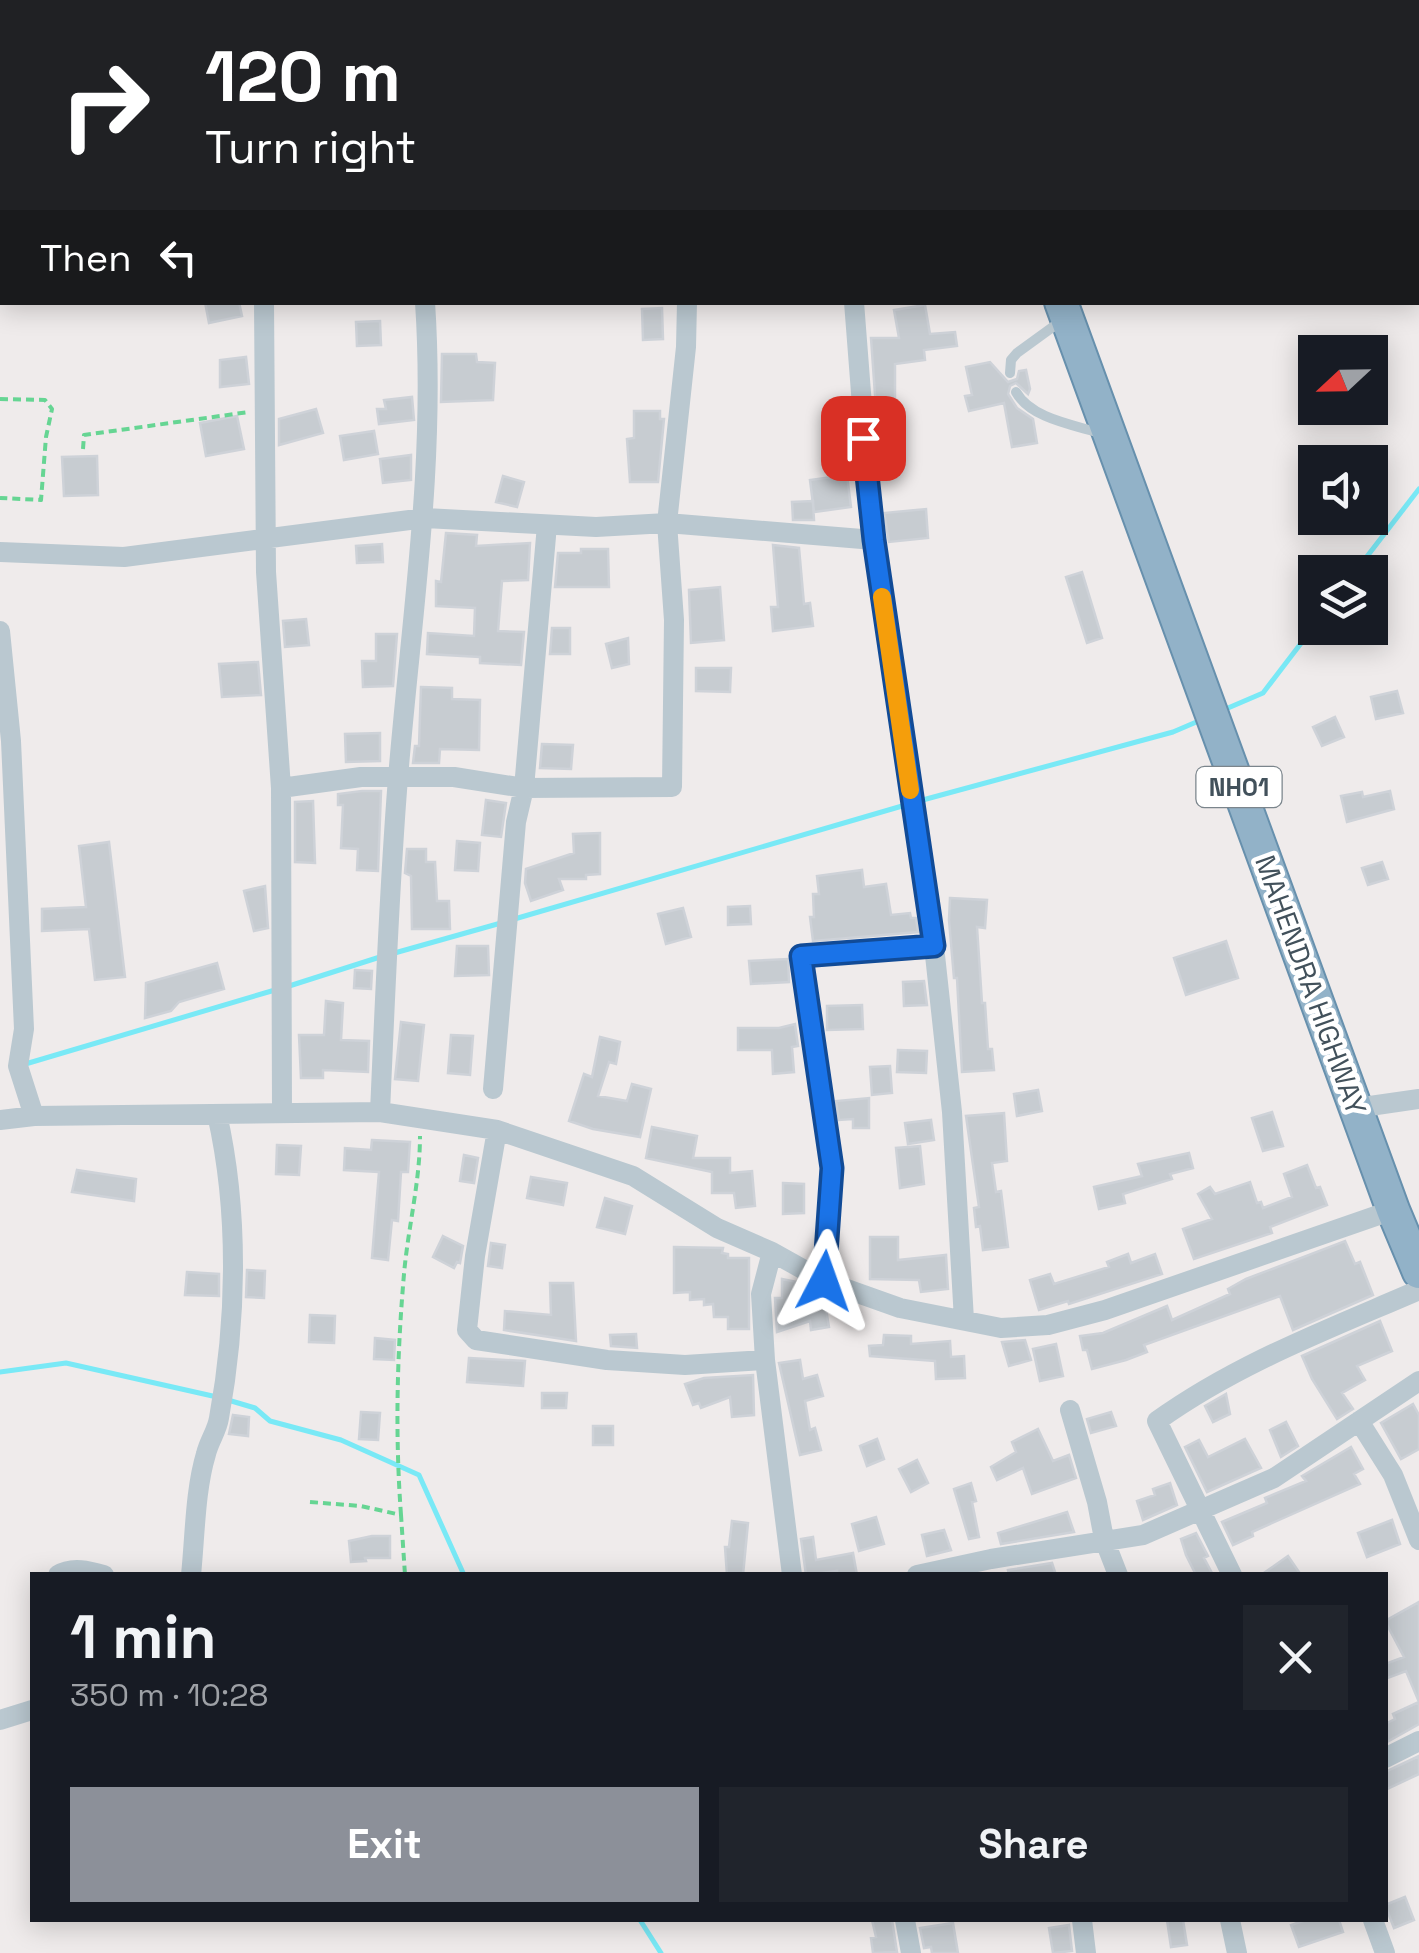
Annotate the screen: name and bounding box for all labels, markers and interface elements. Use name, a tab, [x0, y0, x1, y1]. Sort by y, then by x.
text: 120 m	[205, 32, 401, 121]
icon: right	[40, 40, 170, 170]
text: Turn right	[205, 119, 416, 176]
icon: left	[151, 230, 206, 285]
text: Then	[40, 234, 131, 282]
north arrow	[1298, 335, 1388, 425]
map controls	[1298, 335, 1388, 645]
pin	[821, 396, 906, 481]
icon: arrive	[836, 411, 891, 466]
button: sound	[1298, 445, 1388, 535]
button: layers	[1298, 555, 1388, 645]
road number: NH01	[1196, 767, 1282, 807]
street label: MAHENDRA HIGHWAY	[1247, 850, 1375, 1120]
position arrow	[772, 1229, 876, 1333]
text: 1 min	[70, 1599, 217, 1676]
button: close	[1243, 1605, 1348, 1710]
text: 350 m · 10:28	[70, 1675, 268, 1715]
button: Exit	[70, 1787, 699, 1902]
button: Share	[719, 1787, 1348, 1902]

